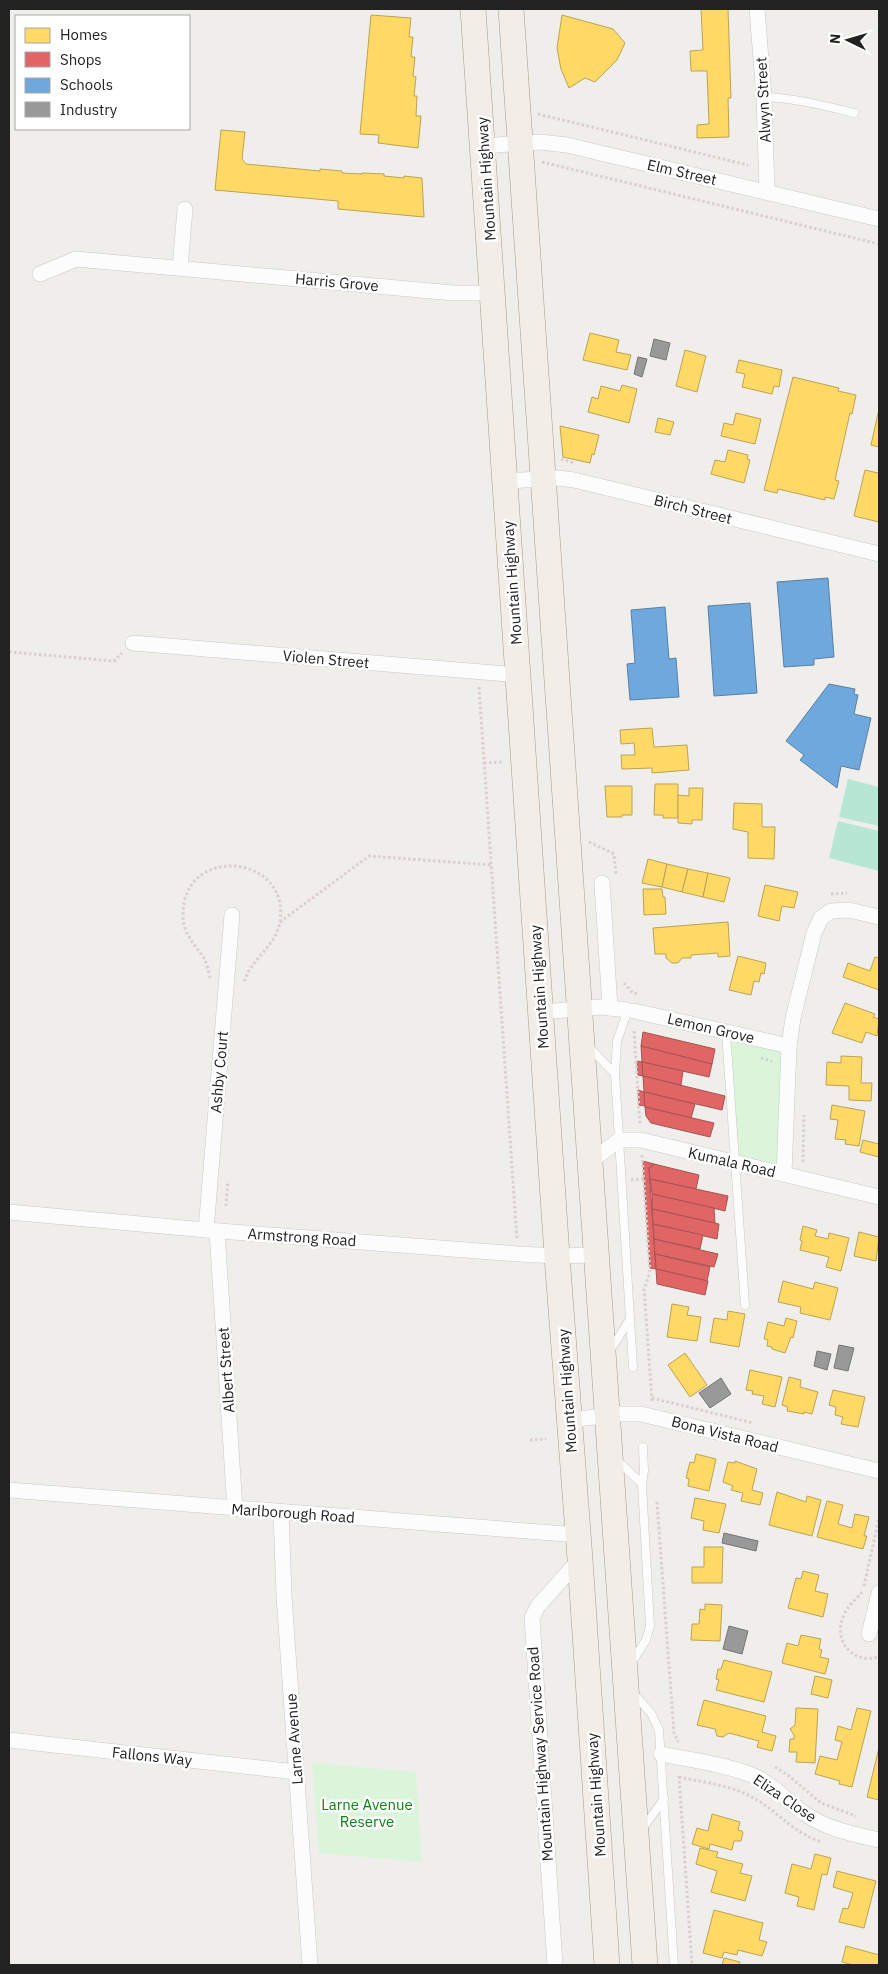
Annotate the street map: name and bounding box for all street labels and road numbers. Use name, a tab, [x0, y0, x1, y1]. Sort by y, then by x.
street label: Alwyn Street	[751, 57, 775, 143]
street label: Mountain Highway	[472, 116, 500, 242]
street label: Elm Street	[645, 155, 719, 189]
street label: Harris Grove	[294, 269, 380, 295]
street label: Birch Street	[652, 490, 734, 528]
street label: Mountain Highway	[498, 520, 526, 646]
street label: Violen Street	[282, 646, 370, 672]
street label: Mountain Highway	[525, 924, 553, 1050]
street label: Lemon Grove	[666, 1009, 756, 1047]
street label: Ashby Court	[206, 1030, 232, 1114]
street label: Kumala Road	[686, 1143, 778, 1181]
street label: Armstrong Road	[247, 1224, 357, 1250]
street label: Albert Street	[214, 1326, 238, 1414]
street label: Mountain Highway	[553, 1328, 581, 1454]
street label: Bona Vista Road	[670, 1412, 780, 1456]
street label: Marlborough Road	[231, 1499, 355, 1527]
street label: Mountain Highway Service Road	[523, 1646, 557, 1862]
street label: Larne Avenue	[281, 1693, 307, 1785]
street label: Mountain Highway	[582, 1732, 610, 1858]
street label: Fallons Way	[111, 1742, 193, 1770]
street label: Eliza Close	[750, 1770, 820, 1826]

